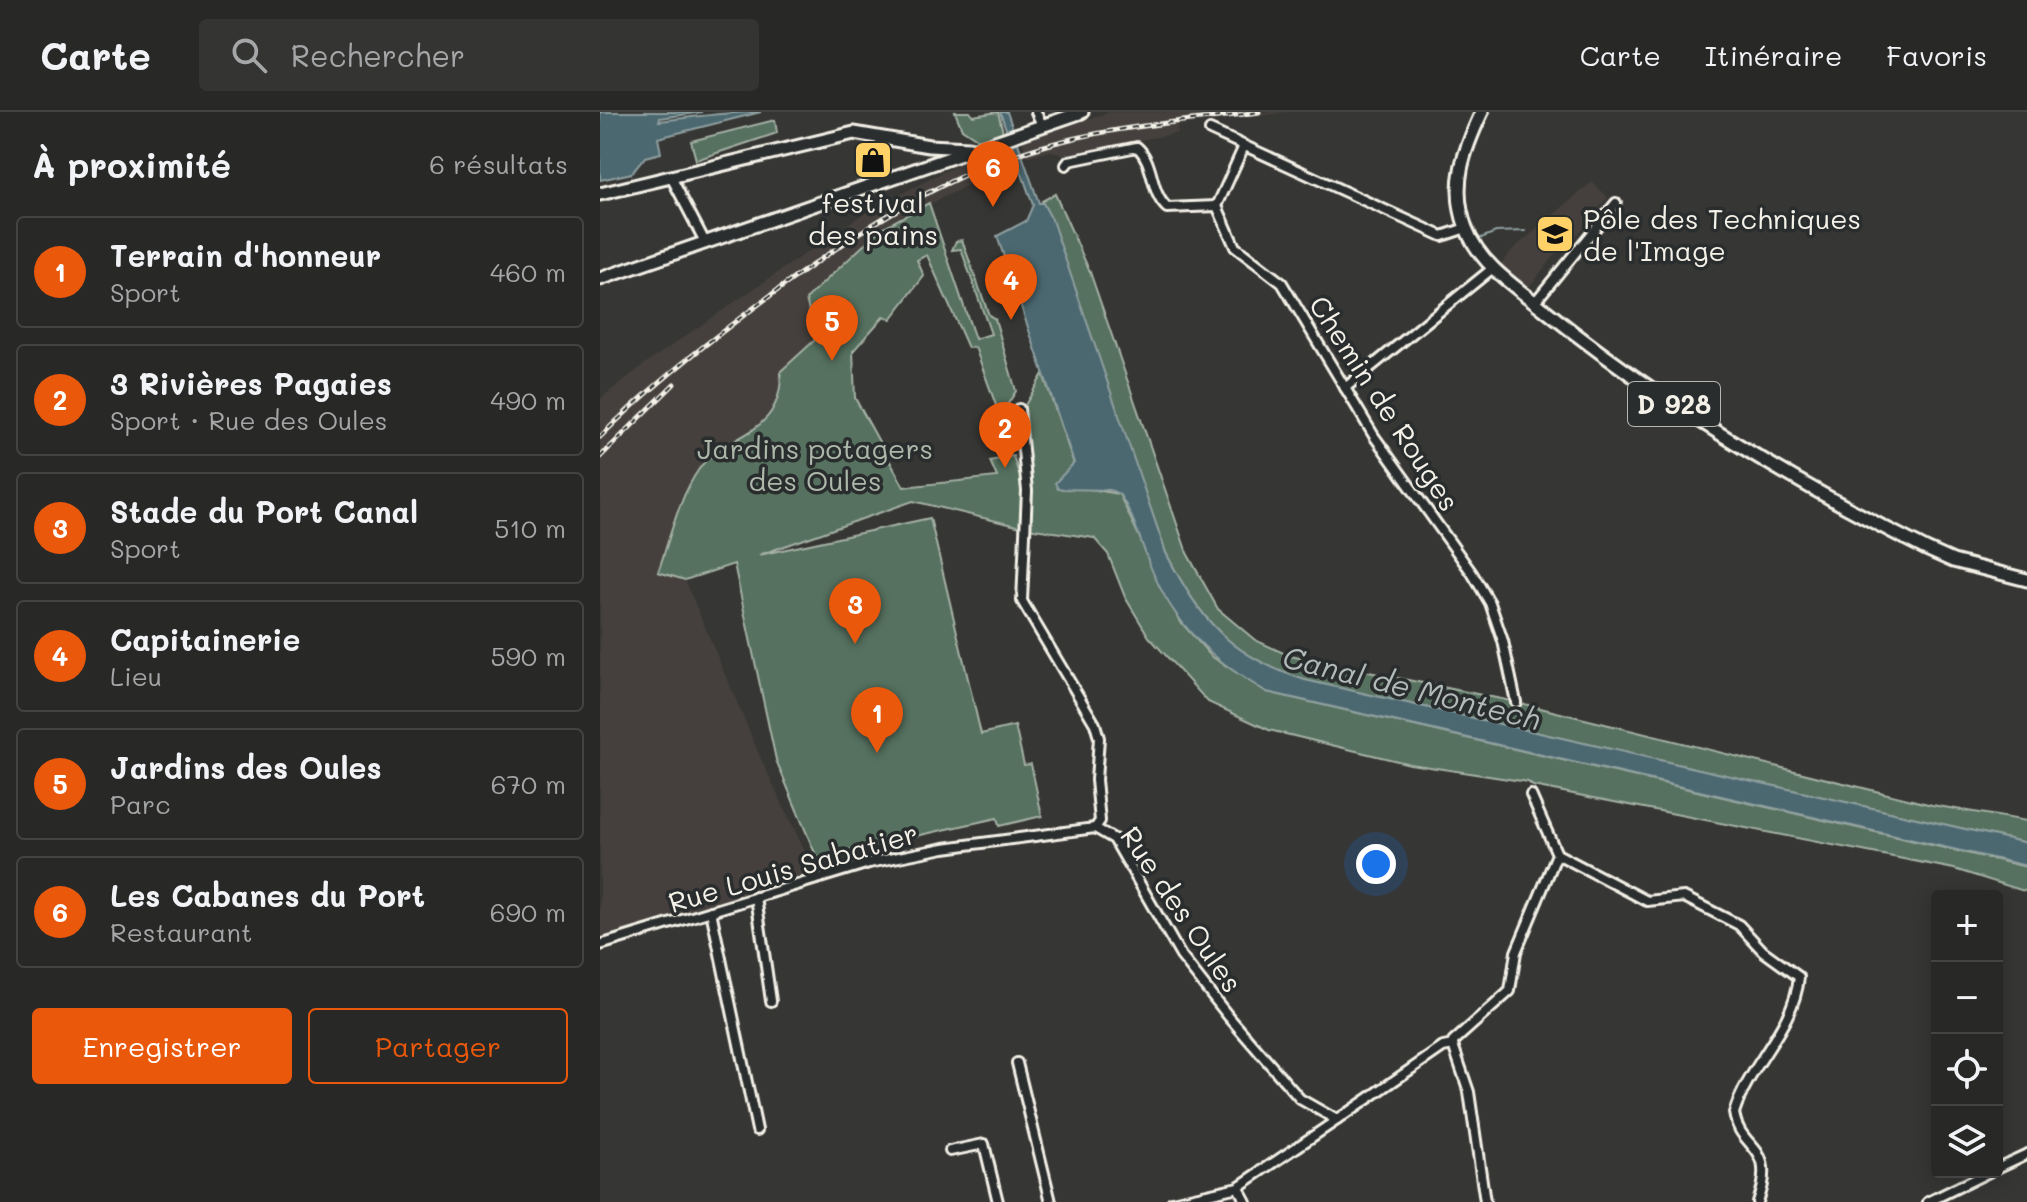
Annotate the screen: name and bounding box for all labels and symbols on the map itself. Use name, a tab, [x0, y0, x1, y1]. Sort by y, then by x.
shop icon: festival des pains	[852, 139, 894, 181]
pin: 6	[967, 141, 1019, 207]
place label: festival des pains	[808, 184, 938, 252]
place label: Pôle des Techniques de l'Image	[1583, 200, 1861, 268]
school or university icon: Pôle des Techniques de l'Image	[1534, 213, 1576, 255]
pin: 4	[985, 254, 1037, 320]
street label: Chemin de Rouges	[1302, 289, 1468, 517]
pin: 5	[806, 295, 858, 361]
road number: D 928	[1628, 382, 1720, 426]
pin: 2	[979, 402, 1031, 468]
park label: Jardins potagers des Oules	[697, 430, 933, 498]
pin: 3	[829, 578, 881, 644]
water label: Canal de Montech	[1279, 636, 1545, 738]
pin: 1	[851, 687, 903, 753]
street label: Rue Louis Sabatier	[664, 814, 922, 920]
street label: Rue des Oules	[1113, 819, 1251, 999]
your location	[1356, 844, 1396, 884]

